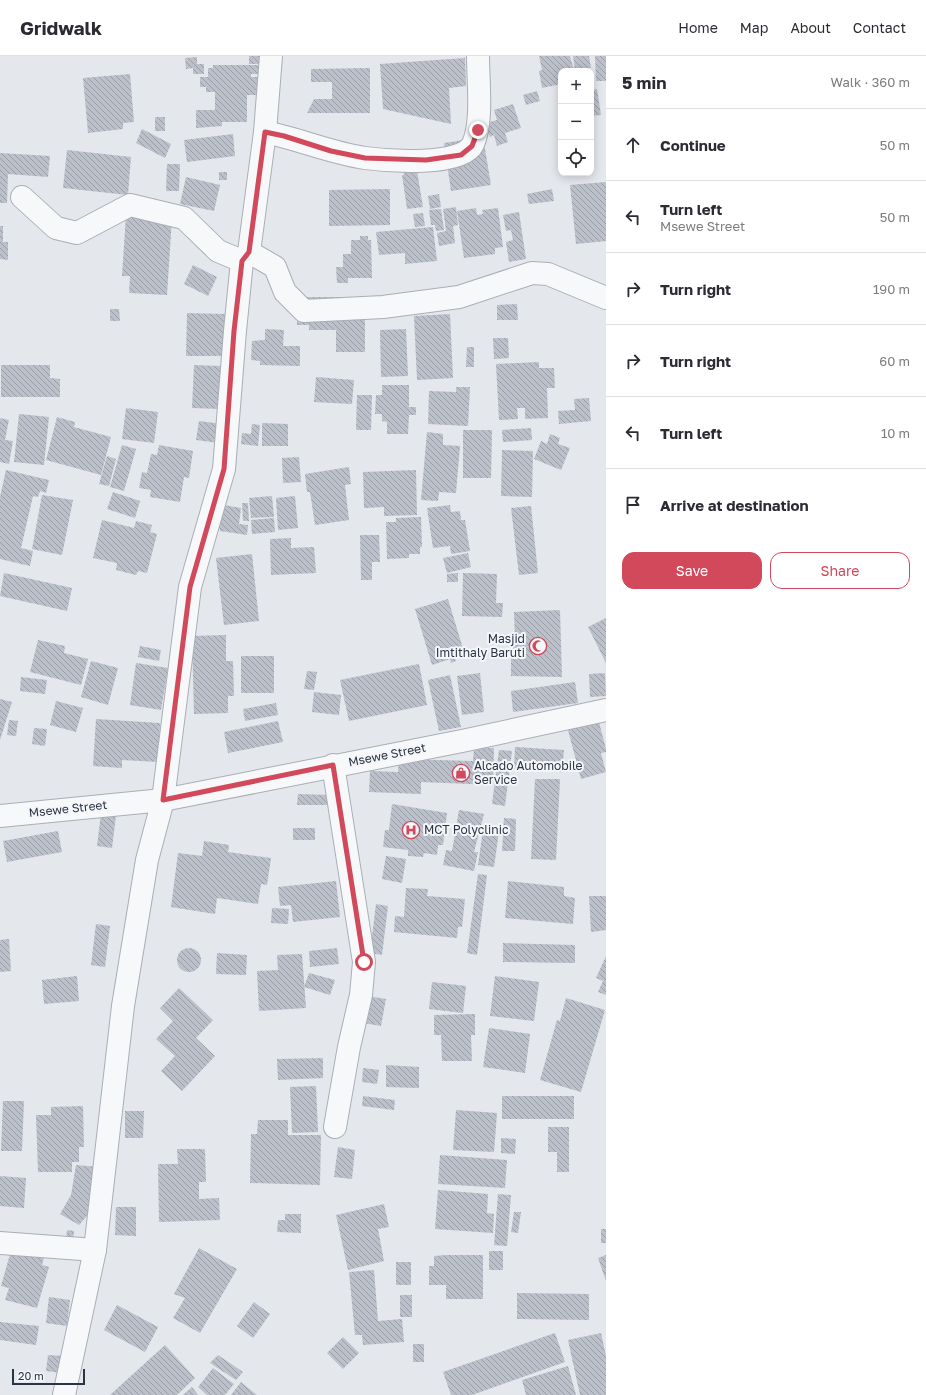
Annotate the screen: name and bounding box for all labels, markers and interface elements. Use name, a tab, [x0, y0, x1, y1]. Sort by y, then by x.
text: Gridwalk	[20, 16, 102, 39]
text: Home	[678, 19, 718, 36]
text: Map	[740, 19, 768, 36]
text: About	[790, 19, 831, 36]
text: Contact	[853, 19, 906, 36]
map controls	[558, 68, 594, 176]
button: +	[558, 68, 594, 104]
text: 5 min	[622, 72, 666, 93]
text: Walk · 360 m	[831, 74, 910, 90]
button: −	[558, 104, 594, 140]
route end	[469, 121, 487, 139]
icon: ahead	[622, 134, 644, 156]
text: Continue	[660, 136, 726, 154]
text: 50 m	[880, 137, 910, 153]
button: locate	[558, 140, 594, 176]
text: Turn left	[660, 200, 722, 218]
icon: left	[622, 206, 644, 228]
text: 50 m	[880, 209, 910, 225]
text: Msewe Street	[660, 218, 745, 234]
icon: right	[622, 278, 644, 300]
text: Turn right	[660, 280, 731, 298]
text: 190 m	[873, 281, 910, 297]
icon: right	[622, 350, 644, 372]
text: Turn right	[660, 352, 731, 370]
text: 60 m	[879, 353, 910, 369]
icon: left	[622, 422, 644, 444]
text: Turn left	[660, 424, 722, 442]
text: 10 m	[881, 425, 910, 441]
icon: arrive	[622, 494, 644, 516]
text: Arrive at destination	[660, 496, 809, 514]
button: Save	[622, 552, 762, 589]
button: Share	[770, 552, 910, 589]
place label: Masjid Imtithaly Baruti	[436, 631, 525, 660]
mosque icon: Masjid Imtithaly Baruti	[528, 636, 548, 656]
street label: Msewe Street	[347, 740, 427, 769]
place label: Alcado Automobile Service	[474, 758, 583, 787]
shop icon: Alcado Automobile Service	[451, 763, 471, 783]
street label: Msewe Street	[28, 797, 108, 820]
hospital icon: MCT Polyclinic	[401, 820, 421, 840]
place label: MCT Polyclinic	[424, 822, 509, 837]
route start	[355, 953, 373, 971]
scale bar	[12, 1367, 85, 1386]
text: 20 m	[18, 1369, 44, 1382]

